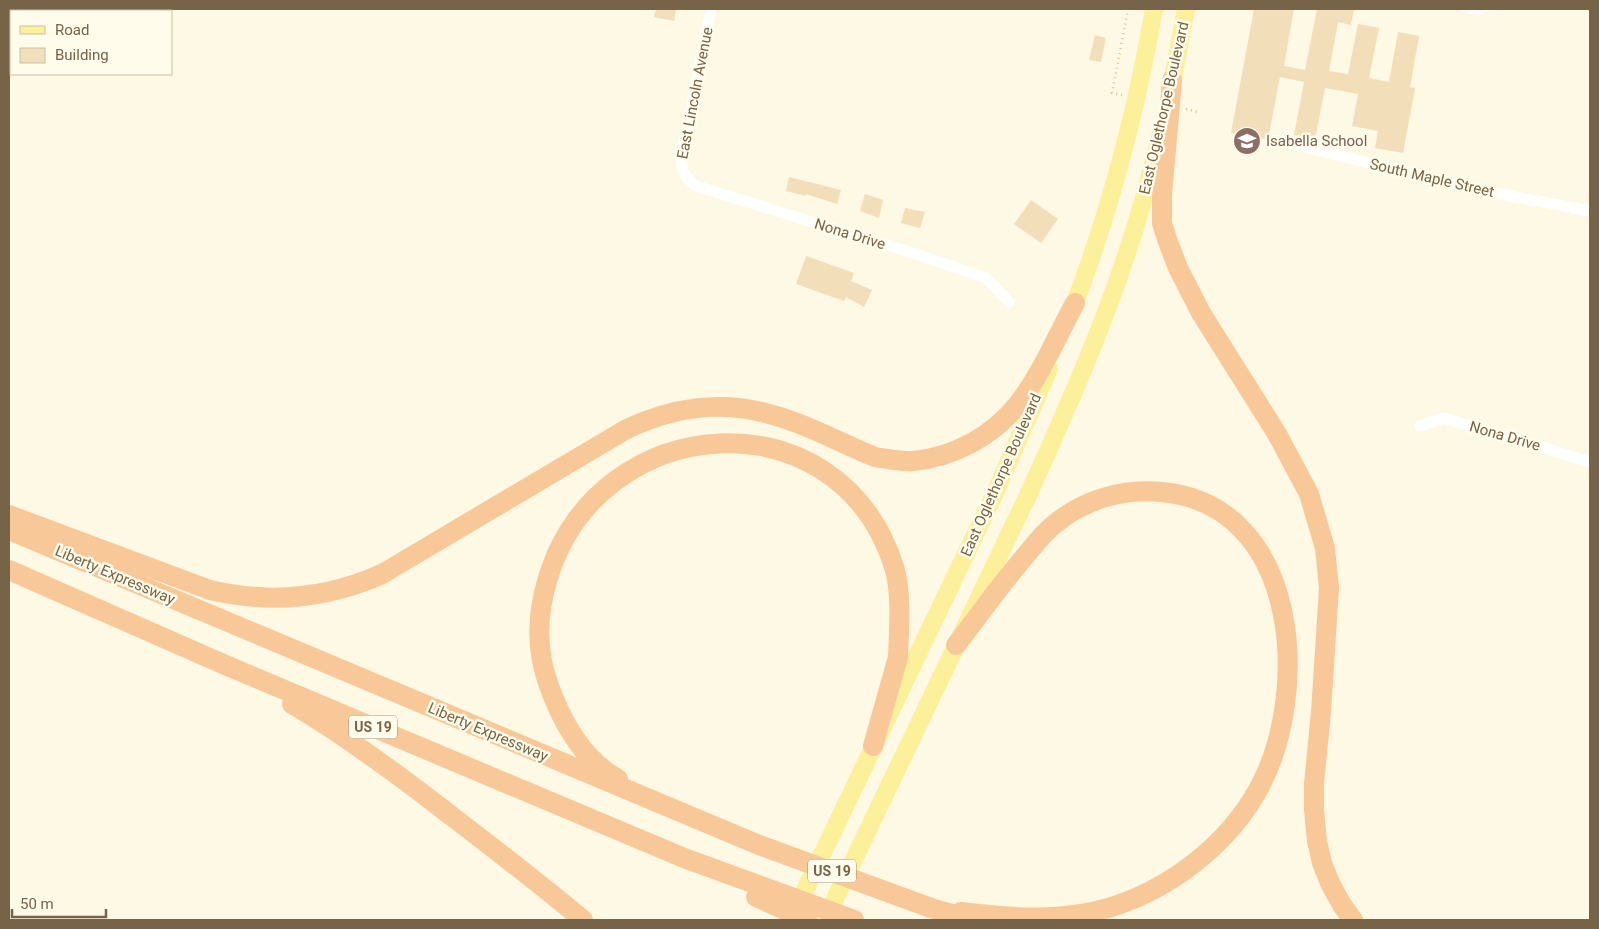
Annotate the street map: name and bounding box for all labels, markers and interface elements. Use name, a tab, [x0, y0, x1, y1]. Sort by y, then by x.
legend	[10, 10, 172, 75]
street label: East Oglethorpe Boulevard	[1135, 20, 1193, 196]
text: Road	[55, 21, 89, 39]
street label: East Lincoln Avenue	[673, 25, 717, 161]
text: Building	[55, 46, 109, 64]
school or university icon: Isabella School	[1232, 126, 1262, 156]
place label: Isabella School	[1266, 132, 1367, 150]
street label: South Maple Street	[1368, 155, 1496, 201]
street label: Nona Drive	[812, 215, 888, 253]
street label: East Oglethorpe Boulevard	[957, 391, 1045, 559]
street label: Nona Drive	[1467, 417, 1543, 455]
street label: Liberty Expressway	[52, 542, 178, 608]
street label: Liberty Expressway	[425, 699, 551, 765]
road number: US 19	[349, 716, 397, 739]
road number: US 19	[808, 859, 856, 882]
scale bar	[12, 886, 106, 918]
text: 50 m	[20, 895, 54, 913]

